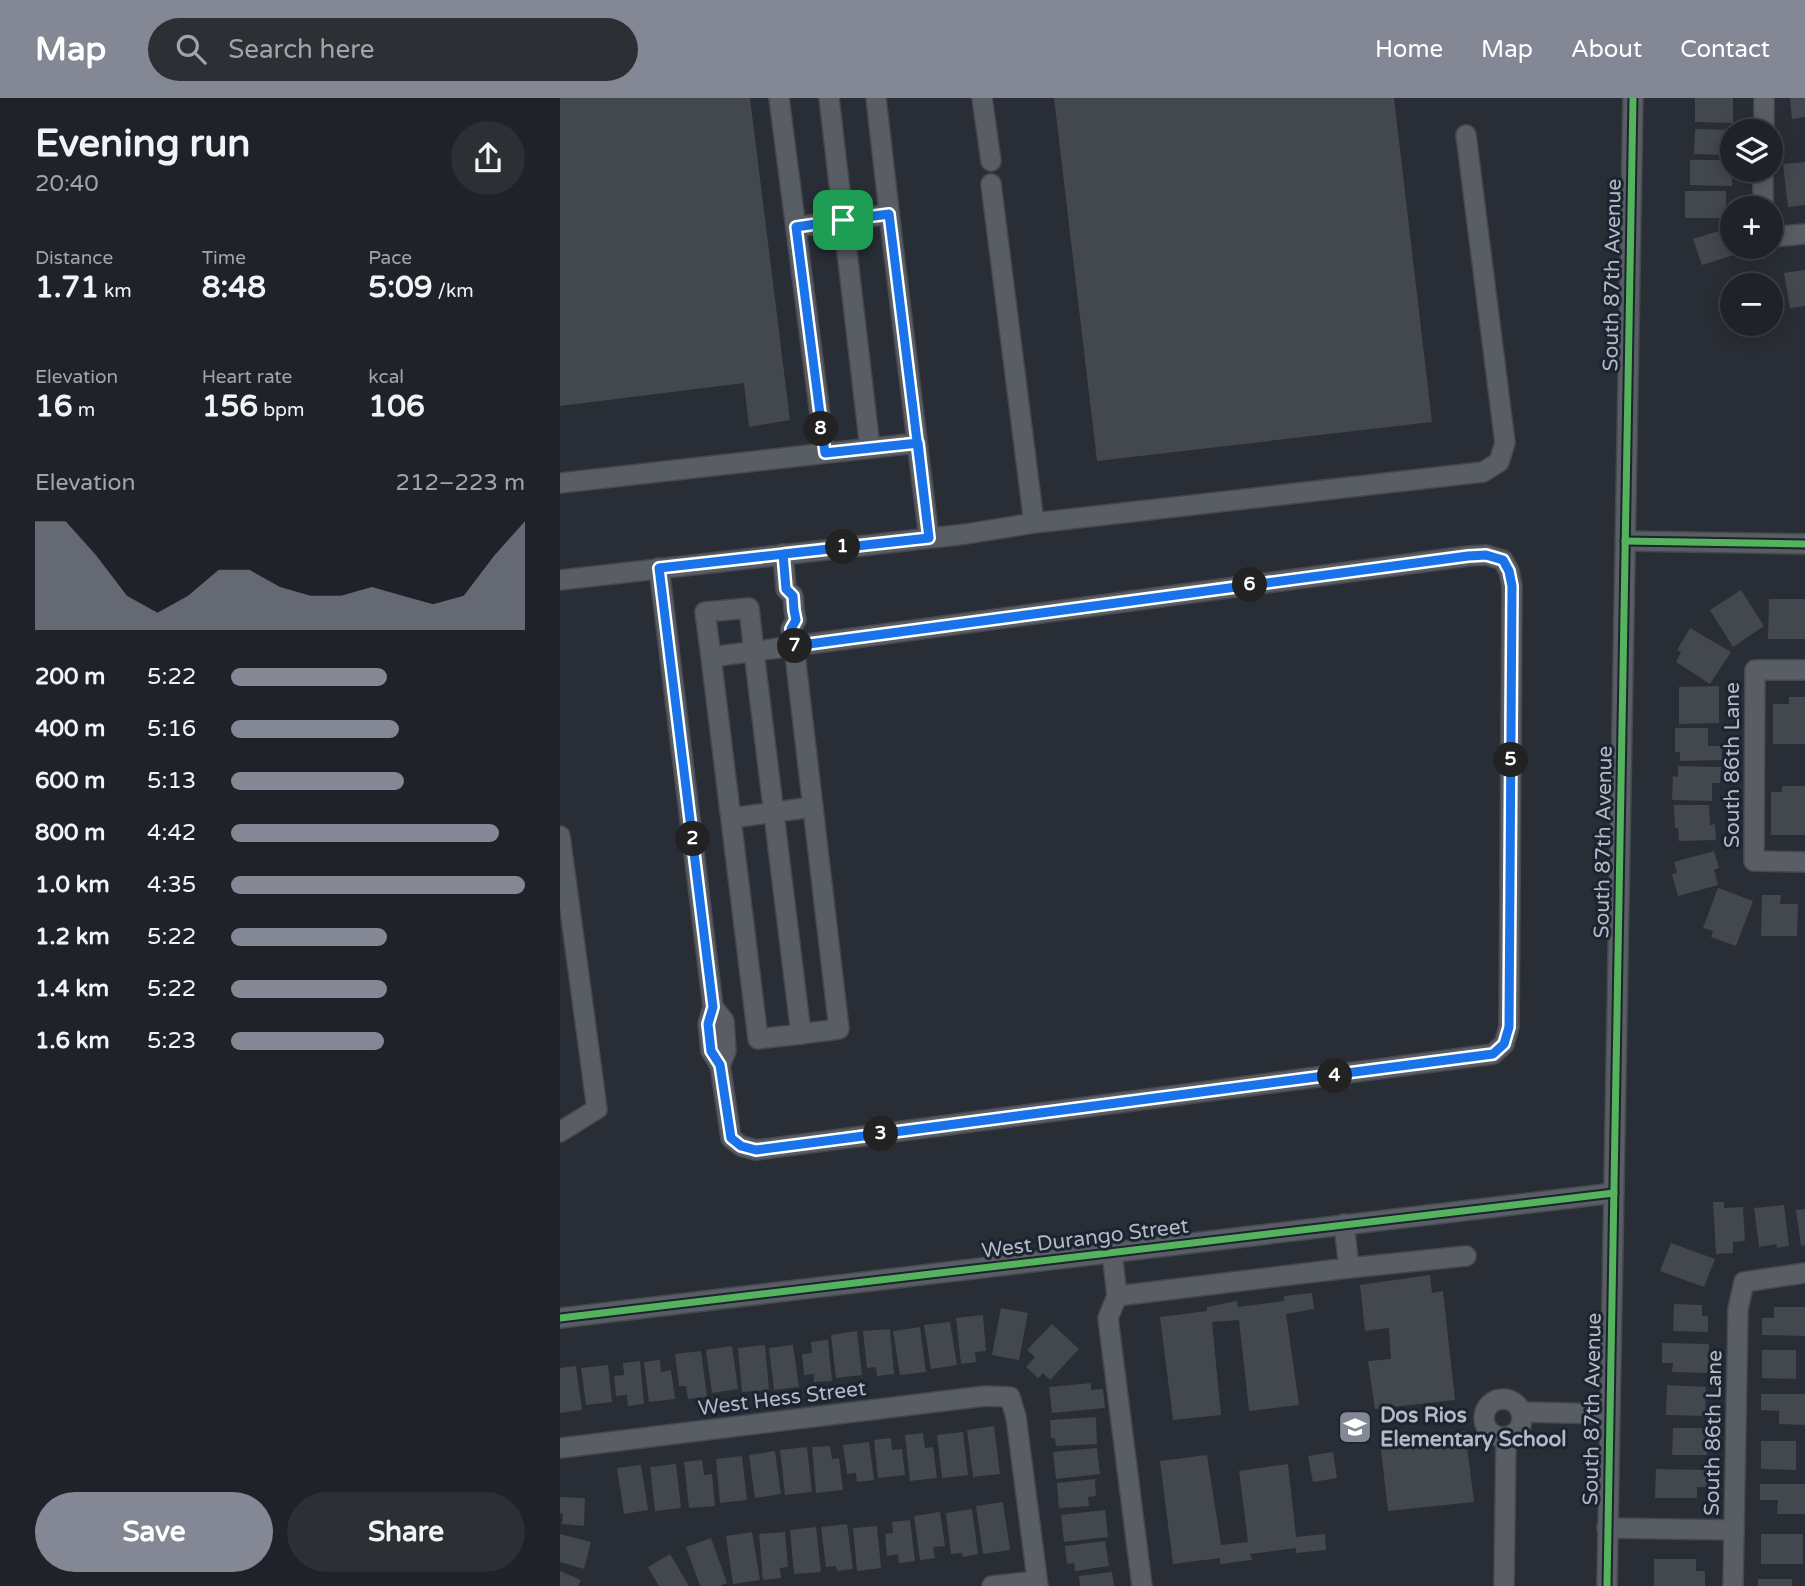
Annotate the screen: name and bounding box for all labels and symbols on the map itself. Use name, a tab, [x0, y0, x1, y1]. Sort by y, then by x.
street label: South 87th Avenue	[1598, 178, 1627, 372]
pin	[813, 190, 873, 250]
pin: 8	[804, 412, 838, 446]
pin: 1	[826, 530, 860, 564]
pin: 6	[1232, 568, 1268, 602]
pin: 7	[778, 628, 812, 664]
street label: South 86th Lane	[1720, 682, 1745, 848]
pin: 5	[1494, 742, 1528, 778]
street label: South 87th Avenue	[1589, 745, 1618, 939]
pin: 2	[676, 822, 710, 856]
pin: 4	[1318, 1058, 1352, 1094]
pin: 3	[864, 1116, 898, 1152]
street label: West Durango Street	[980, 1213, 1190, 1264]
street label: South 87th Avenue	[1578, 1312, 1607, 1506]
street label: South 86th Lane	[1700, 1350, 1727, 1516]
street label: West Hess Street	[697, 1376, 867, 1421]
place label: Dos Rios Elementary School	[1380, 1403, 1567, 1452]
school or university icon: Dos Rios Elementary School	[1336, 1408, 1374, 1446]

